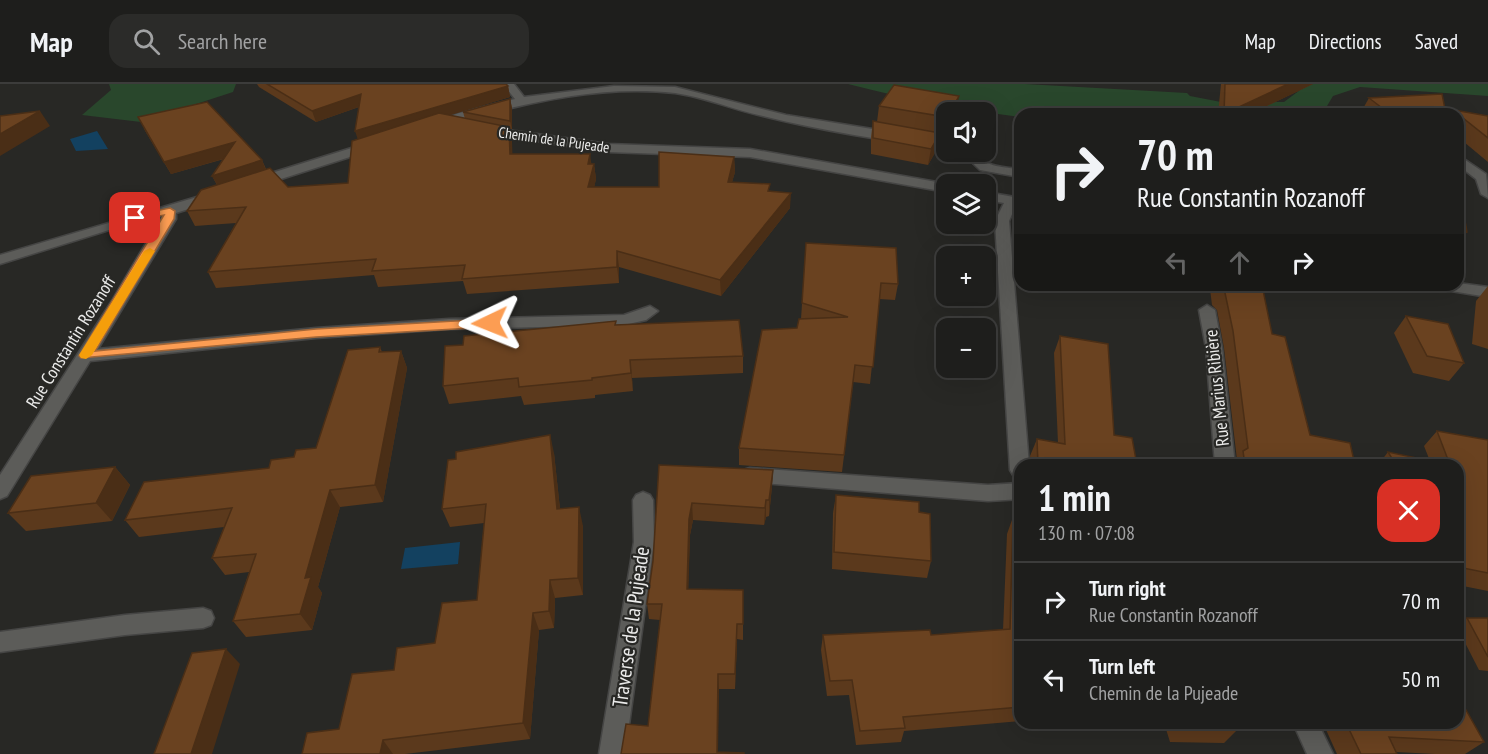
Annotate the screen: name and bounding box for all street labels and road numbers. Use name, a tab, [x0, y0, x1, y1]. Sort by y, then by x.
street label: Chemin de la Pujeade	[497, 122, 611, 157]
street label: Rue Constantin Rozanoff	[21, 270, 121, 412]
street label: Rue Marius Ribière	[1199, 329, 1234, 447]
street label: Traverse de la Pujeade	[606, 545, 655, 709]

